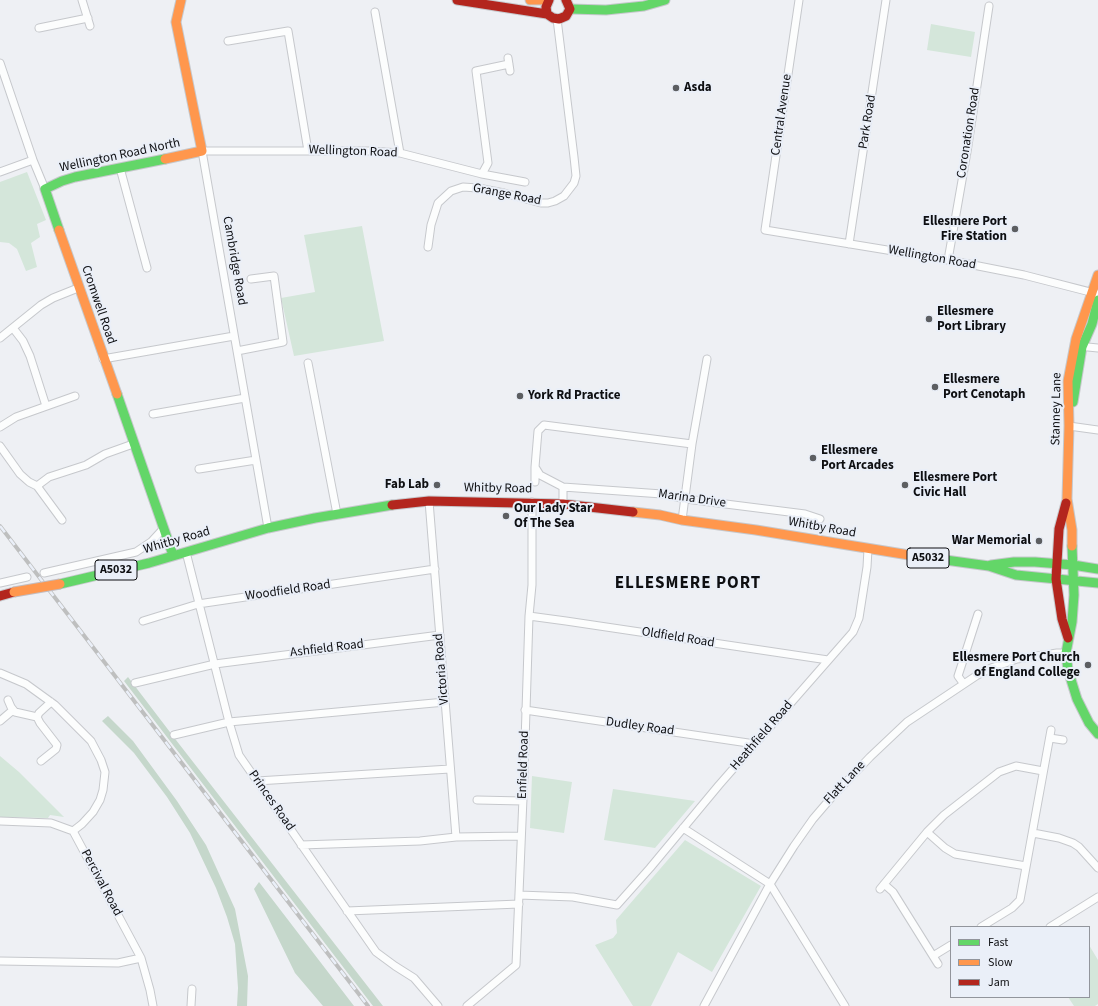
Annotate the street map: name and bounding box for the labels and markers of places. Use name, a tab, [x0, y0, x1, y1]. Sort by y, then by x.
place label: Asda	[684, 80, 712, 96]
marker: Asda	[671, 83, 681, 93]
place label: Ellesmere Port Fire Station	[923, 214, 1007, 245]
marker: Ellesmere Port Fire Station	[1010, 224, 1020, 234]
place label: Ellesmere Port Library	[937, 304, 1006, 335]
marker: Ellesmere Port Library	[924, 314, 934, 324]
place label: Ellesmere Port Cenotaph	[943, 372, 1025, 403]
marker: Ellesmere Port Cenotaph	[930, 382, 940, 392]
place label: York Rd Practice	[528, 388, 621, 404]
marker: York Rd Practice	[515, 391, 525, 401]
place label: Ellesmere Port Arcades	[821, 443, 894, 474]
marker: Ellesmere Port Arcades	[808, 453, 818, 463]
place label: Ellesmere Port Civic Hall	[913, 470, 997, 501]
place label: Fab Lab	[385, 477, 429, 493]
marker: Fab Lab	[432, 480, 442, 490]
marker: Ellesmere Port Civic Hall	[900, 480, 910, 490]
place label: Our Lady Star Of The Sea	[514, 501, 592, 532]
marker: Our Lady Star Of The Sea	[501, 511, 511, 521]
place label: War Memorial	[952, 533, 1031, 549]
marker: War Memorial	[1034, 536, 1044, 546]
place label: Ellesmere Port Church of England College	[952, 650, 1080, 681]
marker: Ellesmere Port Church of England College	[1083, 660, 1093, 670]

